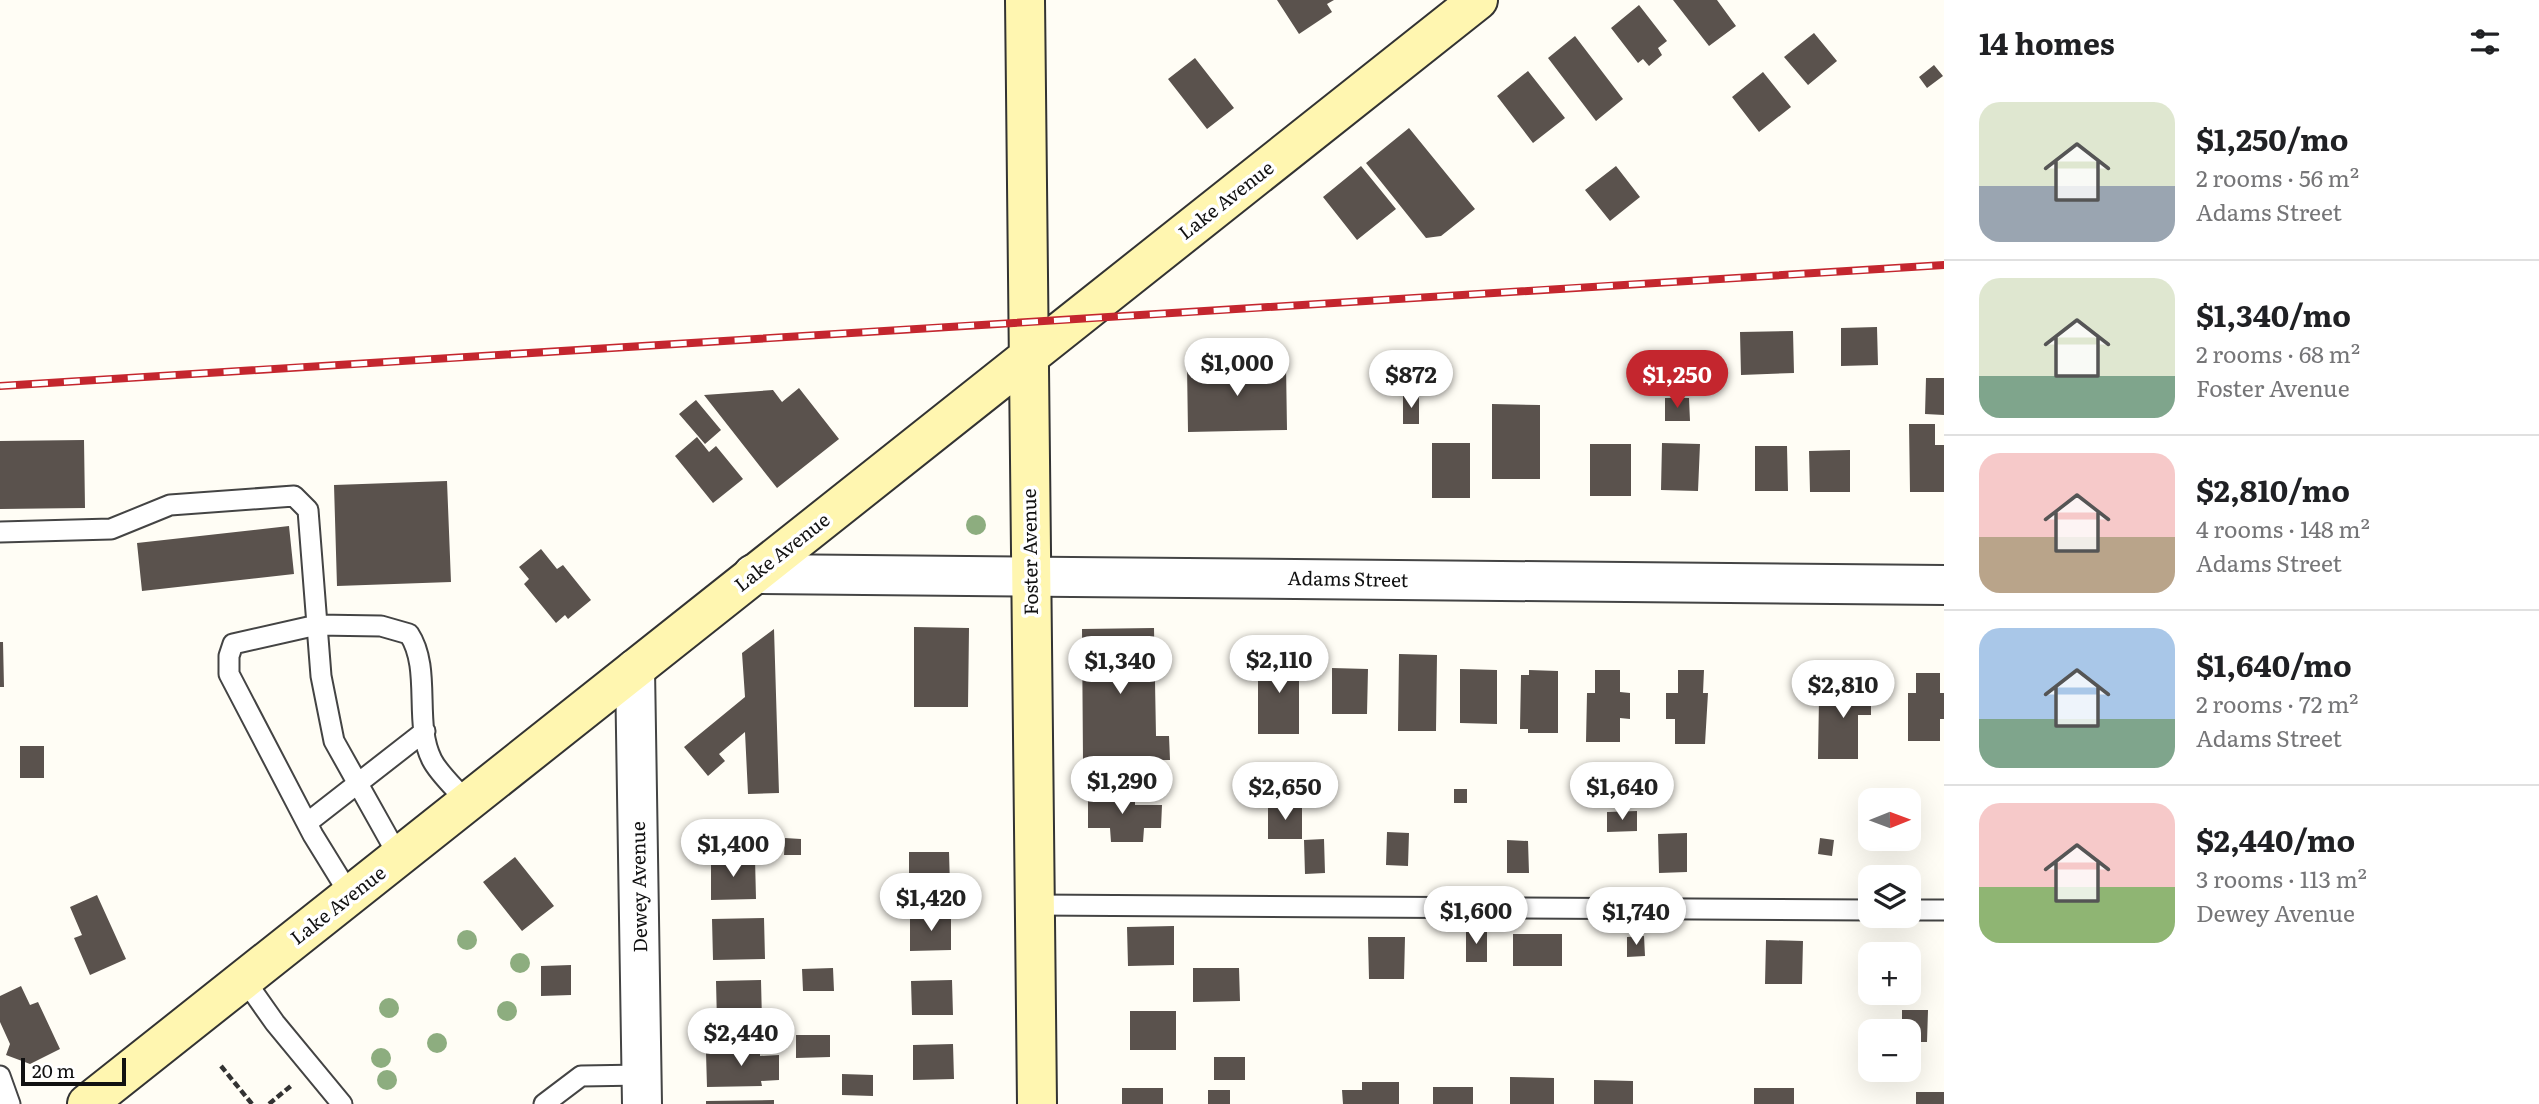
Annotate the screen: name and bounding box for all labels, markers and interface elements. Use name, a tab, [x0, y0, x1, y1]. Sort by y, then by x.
text: 14 homes	[1979, 20, 2115, 64]
icon: filters	[2466, 23, 2504, 61]
text: $1,250/mo	[2196, 116, 2349, 160]
icon: home	[2035, 130, 2119, 214]
street label: Lake Avenue	[1172, 153, 1279, 245]
text: 2 rooms · 56 m²	[2196, 160, 2359, 194]
text: Adams Street	[2196, 194, 2342, 228]
text: $1,340/mo	[2196, 292, 2351, 336]
icon: home	[2035, 306, 2119, 390]
text: 2 rooms · 68 m²	[2196, 336, 2360, 370]
pin: $1,000	[1180, 338, 1294, 398]
text: $1,000	[1200, 344, 1274, 378]
pin: $872	[1370, 350, 1452, 410]
pin: $1,250	[1620, 350, 1734, 410]
text: $872	[1385, 356, 1437, 390]
text: $1,250	[1642, 356, 1712, 390]
text: Foster Avenue	[2196, 370, 2350, 404]
text: $2,810/mo	[2196, 467, 2350, 511]
icon: home	[2035, 481, 2119, 565]
street label: Foster Avenue	[1014, 488, 1044, 616]
street label: Lake Avenue	[728, 505, 835, 597]
text: 4 rooms · 148 m²	[2196, 511, 2370, 545]
text: Adams Street	[2196, 545, 2342, 579]
street label: Adams Street	[1288, 563, 1409, 593]
pin: $1,340	[1063, 636, 1177, 696]
pin: $2,110	[1222, 636, 1336, 695]
text: $2,110	[1246, 641, 1312, 675]
text: $1,340	[1084, 642, 1156, 676]
text: $1,640/mo	[2196, 642, 2352, 686]
icon: home	[2035, 656, 2119, 740]
pin: $2,810	[1786, 660, 1900, 720]
text: $2,810	[1808, 666, 1878, 700]
text: 2 rooms · 72 m²	[2196, 686, 2358, 720]
text: Adams Street	[2196, 720, 2342, 754]
pin: $1,290	[1065, 756, 1179, 816]
text: $1,290	[1087, 762, 1157, 796]
pin: $2,650	[1228, 762, 1342, 822]
pin: $1,640	[1565, 762, 1679, 822]
text: $2,650	[1248, 768, 1322, 802]
text: $1,640	[1586, 768, 1658, 802]
north arrow	[1858, 788, 1922, 850]
map controls	[1858, 788, 1921, 1082]
text: $2,440/mo	[2196, 817, 2355, 861]
pin: $1,400	[676, 820, 790, 879]
street label: Dewey Avenue	[623, 821, 653, 953]
text: $1,400	[697, 825, 769, 859]
icon: home	[2035, 831, 2119, 915]
street label: Lake Avenue	[284, 858, 391, 950]
text: 3 rooms · 113 m²	[2196, 861, 2367, 895]
button: layers	[1858, 865, 1921, 928]
pin: $1,420	[874, 874, 988, 933]
text: $1,420	[896, 879, 966, 913]
pin: $1,600	[1419, 886, 1533, 946]
pin: $1,740	[1579, 888, 1693, 947]
text: $1,600	[1440, 892, 1512, 926]
text: $1,740	[1602, 893, 1670, 927]
text: Dewey Avenue	[2196, 895, 2355, 929]
button: +	[1858, 942, 1921, 1005]
pin: $2,440	[684, 1009, 798, 1068]
text: $2,440	[704, 1014, 778, 1048]
button: −	[1858, 1019, 1921, 1082]
scale bar	[21, 1055, 126, 1087]
text: 20 m	[32, 1056, 75, 1084]

